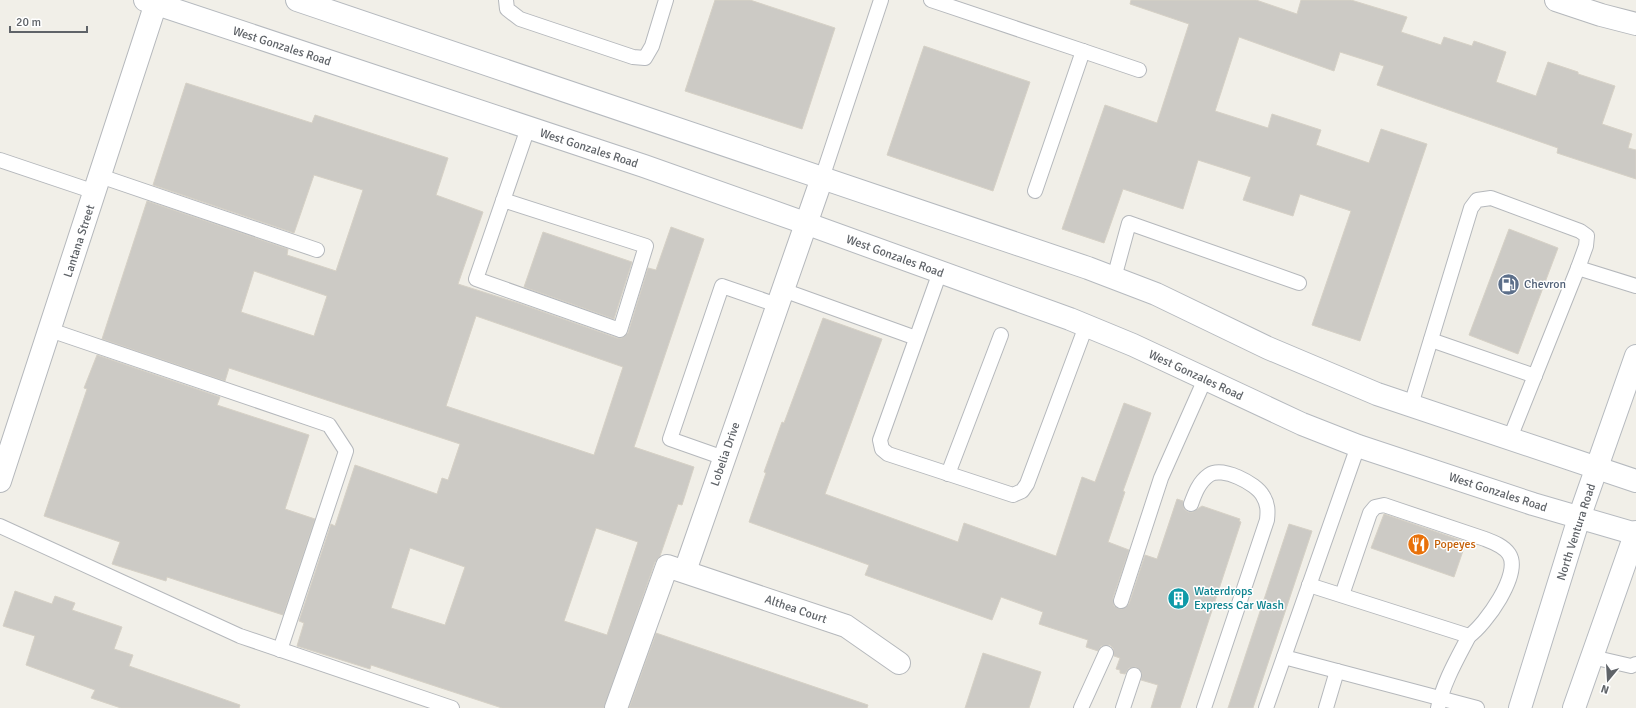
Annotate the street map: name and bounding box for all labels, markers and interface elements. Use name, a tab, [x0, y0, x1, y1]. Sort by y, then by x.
scale bar	[10, 8, 87, 34]
text: 20 m	[16, 15, 41, 30]
street label: West Gonzales Road	[231, 23, 333, 69]
street label: West Gonzales Road	[538, 125, 640, 171]
street label: Lantana Street	[61, 203, 98, 279]
street label: West Gonzales Road	[844, 232, 946, 281]
fuel station icon: Chevron	[1495, 271, 1521, 297]
place label: Chevron	[1524, 277, 1566, 292]
street label: West Gonzales Road	[1146, 347, 1246, 404]
street label: Lobelia Drive	[708, 420, 743, 488]
street label: West Gonzales Road	[1447, 469, 1549, 515]
street label: North Ventura Road	[1554, 482, 1599, 582]
restaurant icon: Popeyes	[1406, 531, 1432, 557]
place label: Popeyes	[1434, 537, 1476, 552]
place label: Waterdrops Express Car Wash	[1194, 584, 1284, 613]
building icon: Waterdrops Express Car Wash	[1166, 585, 1192, 611]
street label: Althea Court	[763, 592, 829, 627]
north arrow	[1588, 660, 1628, 700]
text: N	[1599, 682, 1611, 696]

